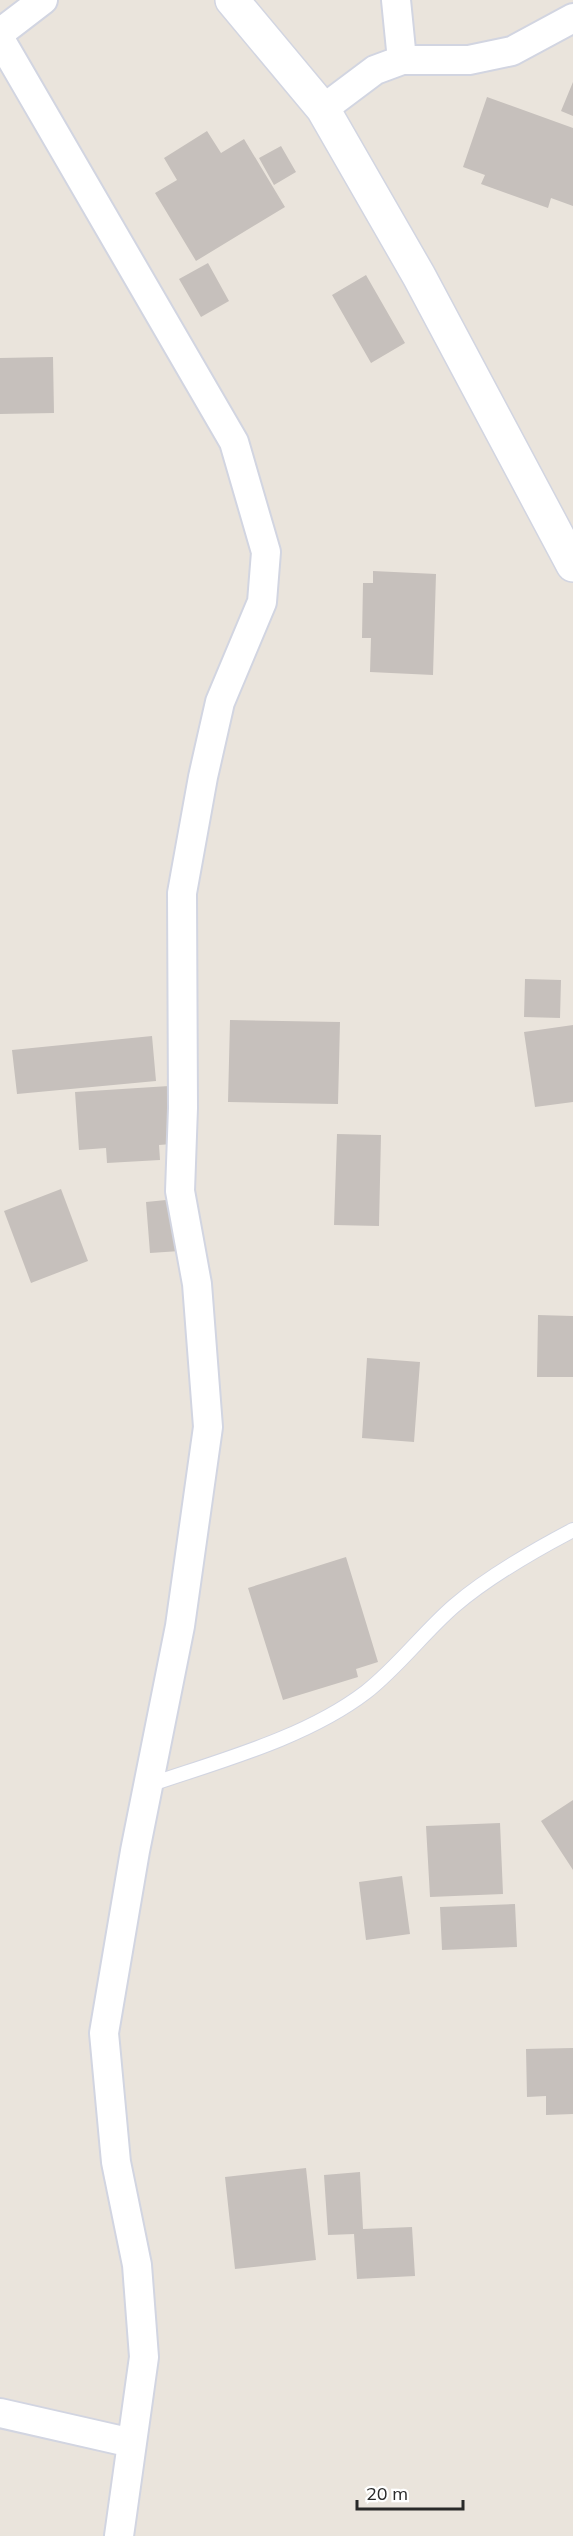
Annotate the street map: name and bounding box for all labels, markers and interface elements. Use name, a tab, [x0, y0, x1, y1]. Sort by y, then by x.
scale bar	[357, 2473, 464, 2511]
text: 20 m	[366, 2482, 408, 2505]

